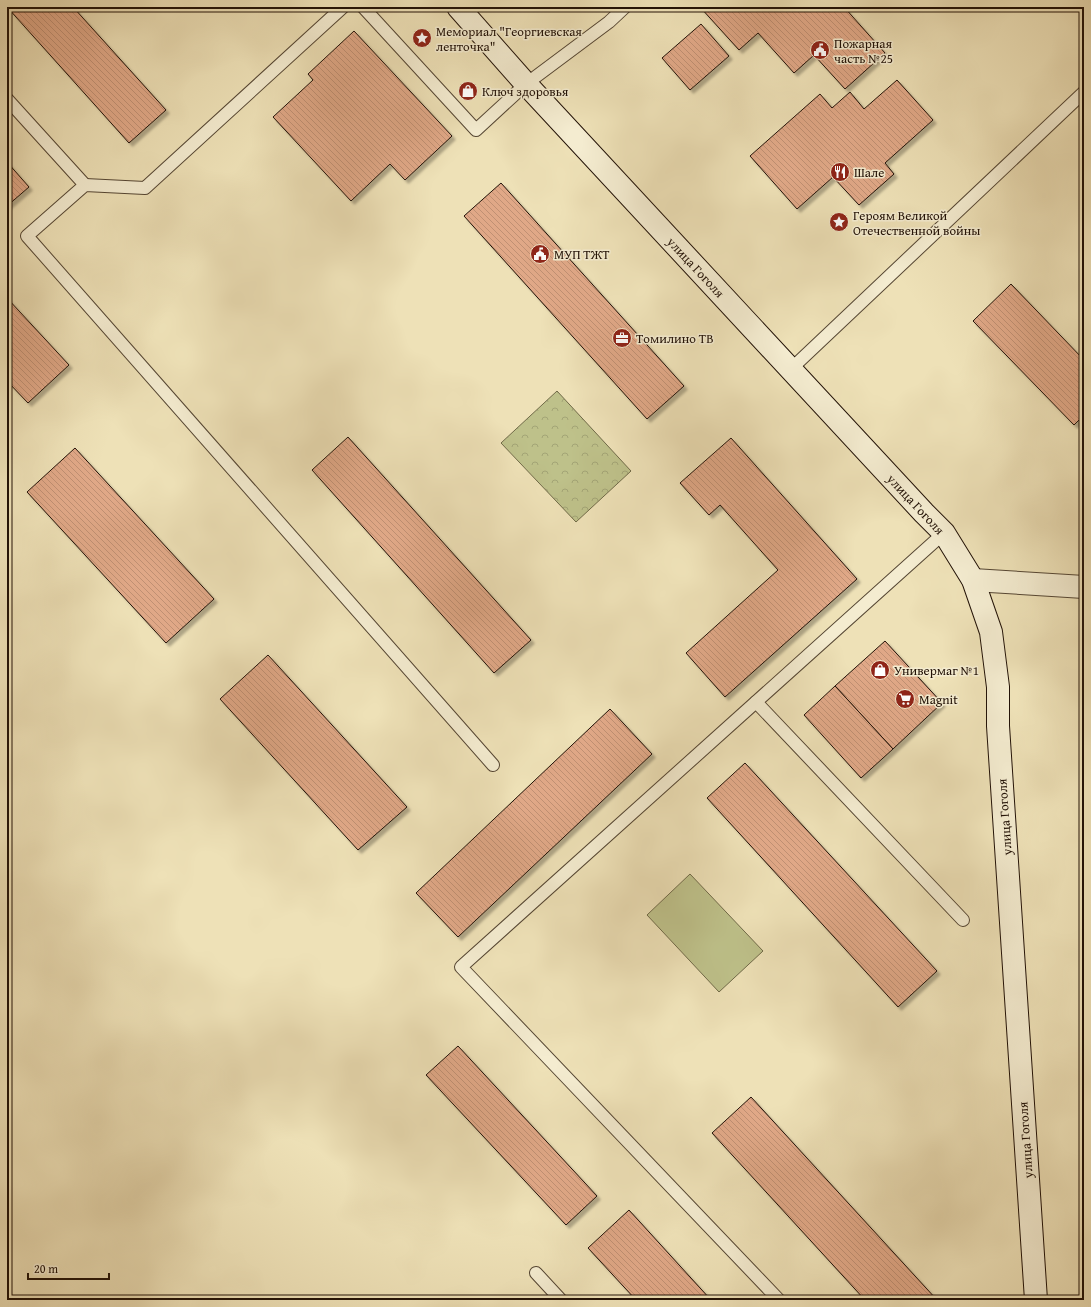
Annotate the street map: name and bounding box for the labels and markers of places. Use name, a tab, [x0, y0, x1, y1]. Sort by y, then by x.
place label: Мемориал "Георгиевская ленточка"	[436, 22, 582, 56]
place icon: Мемориал "Георгиевская ленточка"	[411, 27, 433, 49]
place label: Пожарная часть №25	[834, 34, 893, 68]
public building icon: Пожарная часть №25	[809, 39, 831, 61]
shop icon: Ключ здоровья	[457, 80, 479, 102]
place label: Ключ здоровья	[482, 82, 569, 101]
restaurant icon: Шале	[829, 161, 851, 183]
place label: Шале	[854, 163, 884, 182]
place label: Героям Великой Отечественной войны	[853, 206, 980, 240]
place icon: Героям Великой Отечественной войны	[828, 211, 850, 233]
public building icon: МУП ТЖТ	[529, 243, 551, 265]
place label: МУП ТЖТ	[554, 245, 610, 264]
office icon: Томилино ТВ	[611, 327, 633, 349]
place label: Томилино ТВ	[636, 329, 714, 348]
shop icon: Универмаг №1	[869, 659, 891, 681]
place label: Универмаг №1	[894, 661, 979, 680]
supermarket icon: Magnit	[894, 688, 916, 710]
place label: Magnit	[919, 690, 958, 709]

